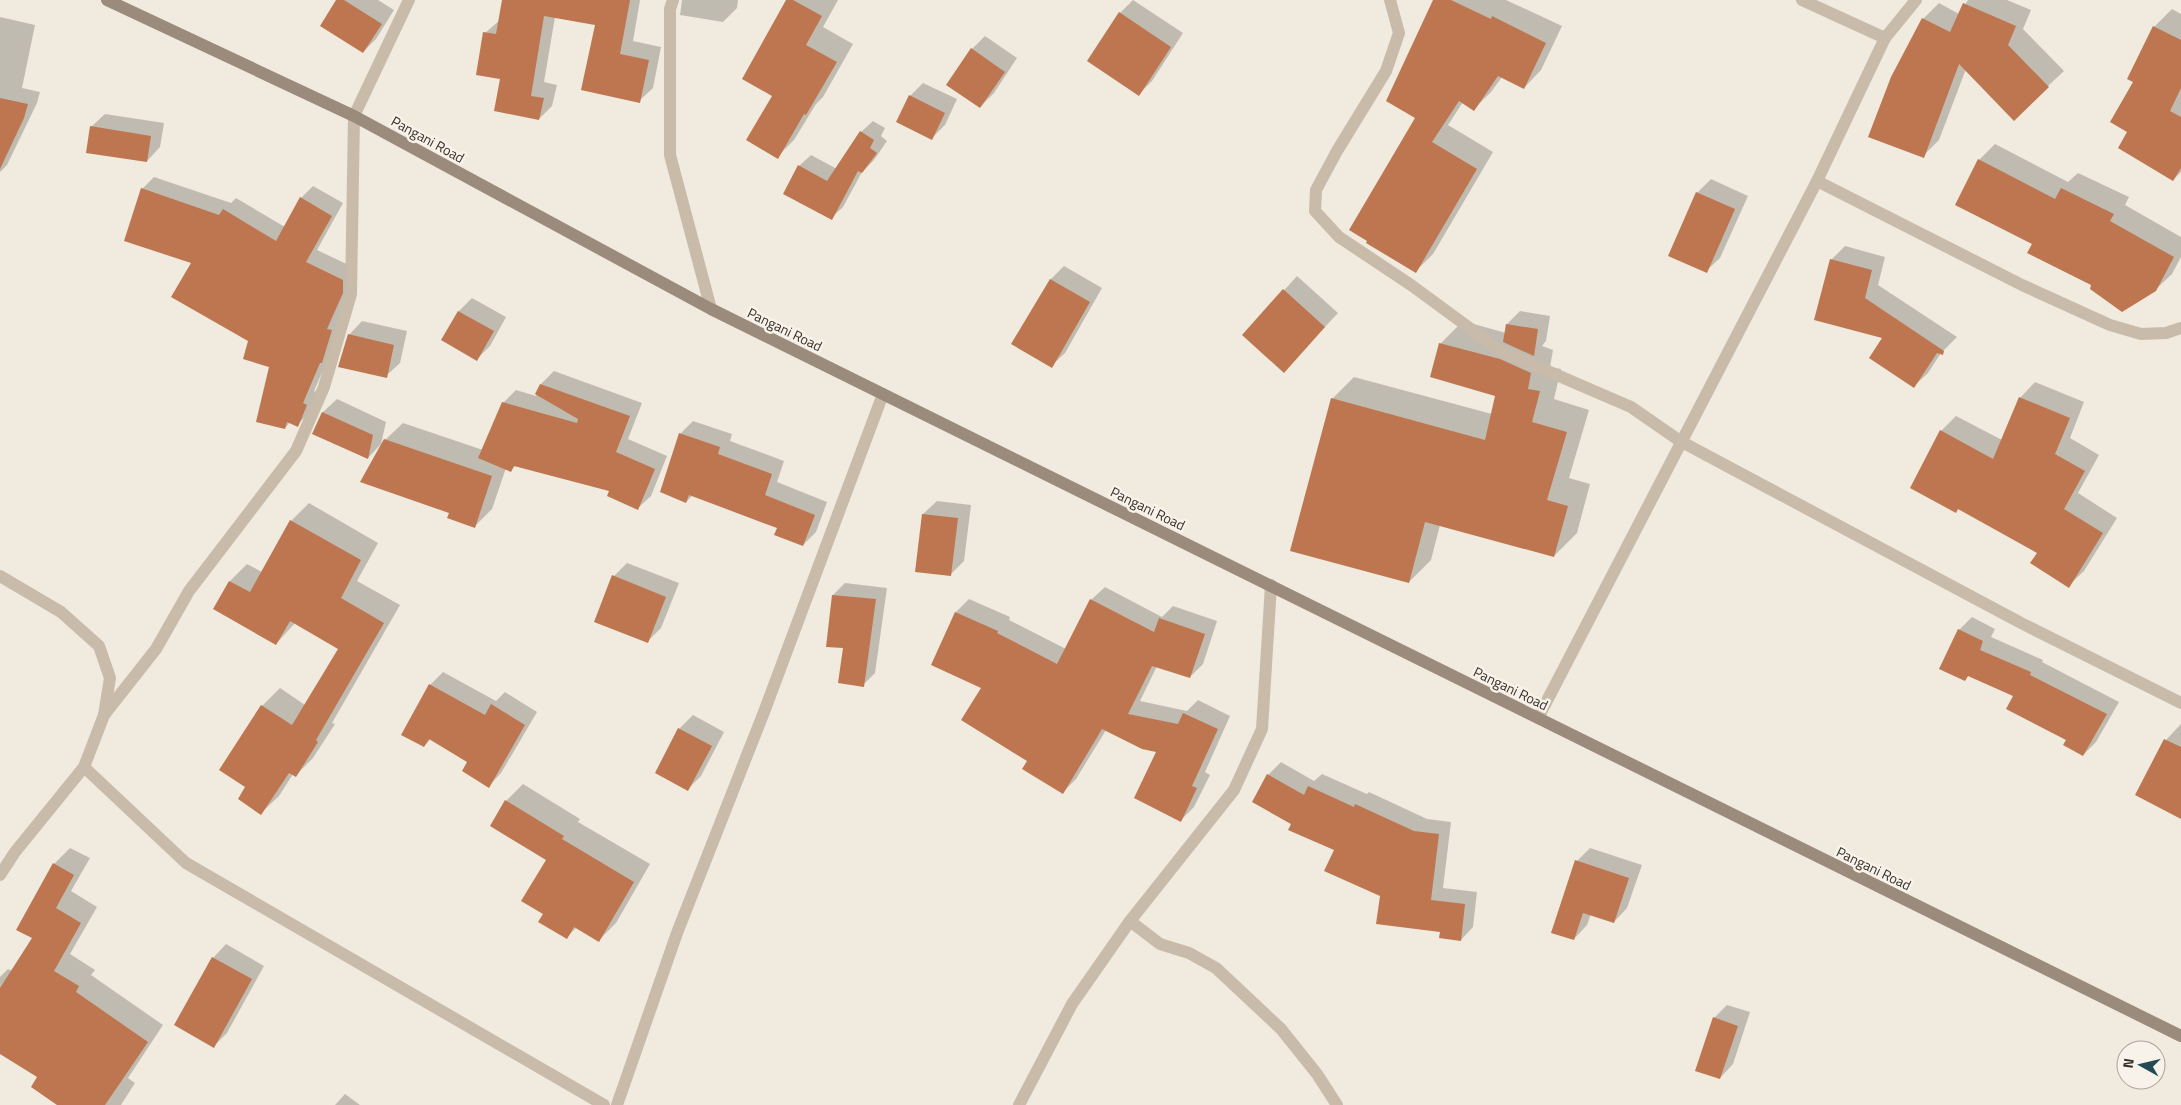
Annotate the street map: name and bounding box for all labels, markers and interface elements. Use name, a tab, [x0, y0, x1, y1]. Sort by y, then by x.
street label: Pangani Road	[388, 110, 468, 168]
street label: Pangani Road	[744, 302, 826, 356]
street label: Pangani Road	[1107, 481, 1189, 535]
street label: Pangani Road	[1470, 661, 1552, 715]
street label: Pangani Road	[1833, 841, 1915, 895]
north arrow	[2116, 1040, 2166, 1090]
text: N	[2117, 1057, 2139, 1069]

